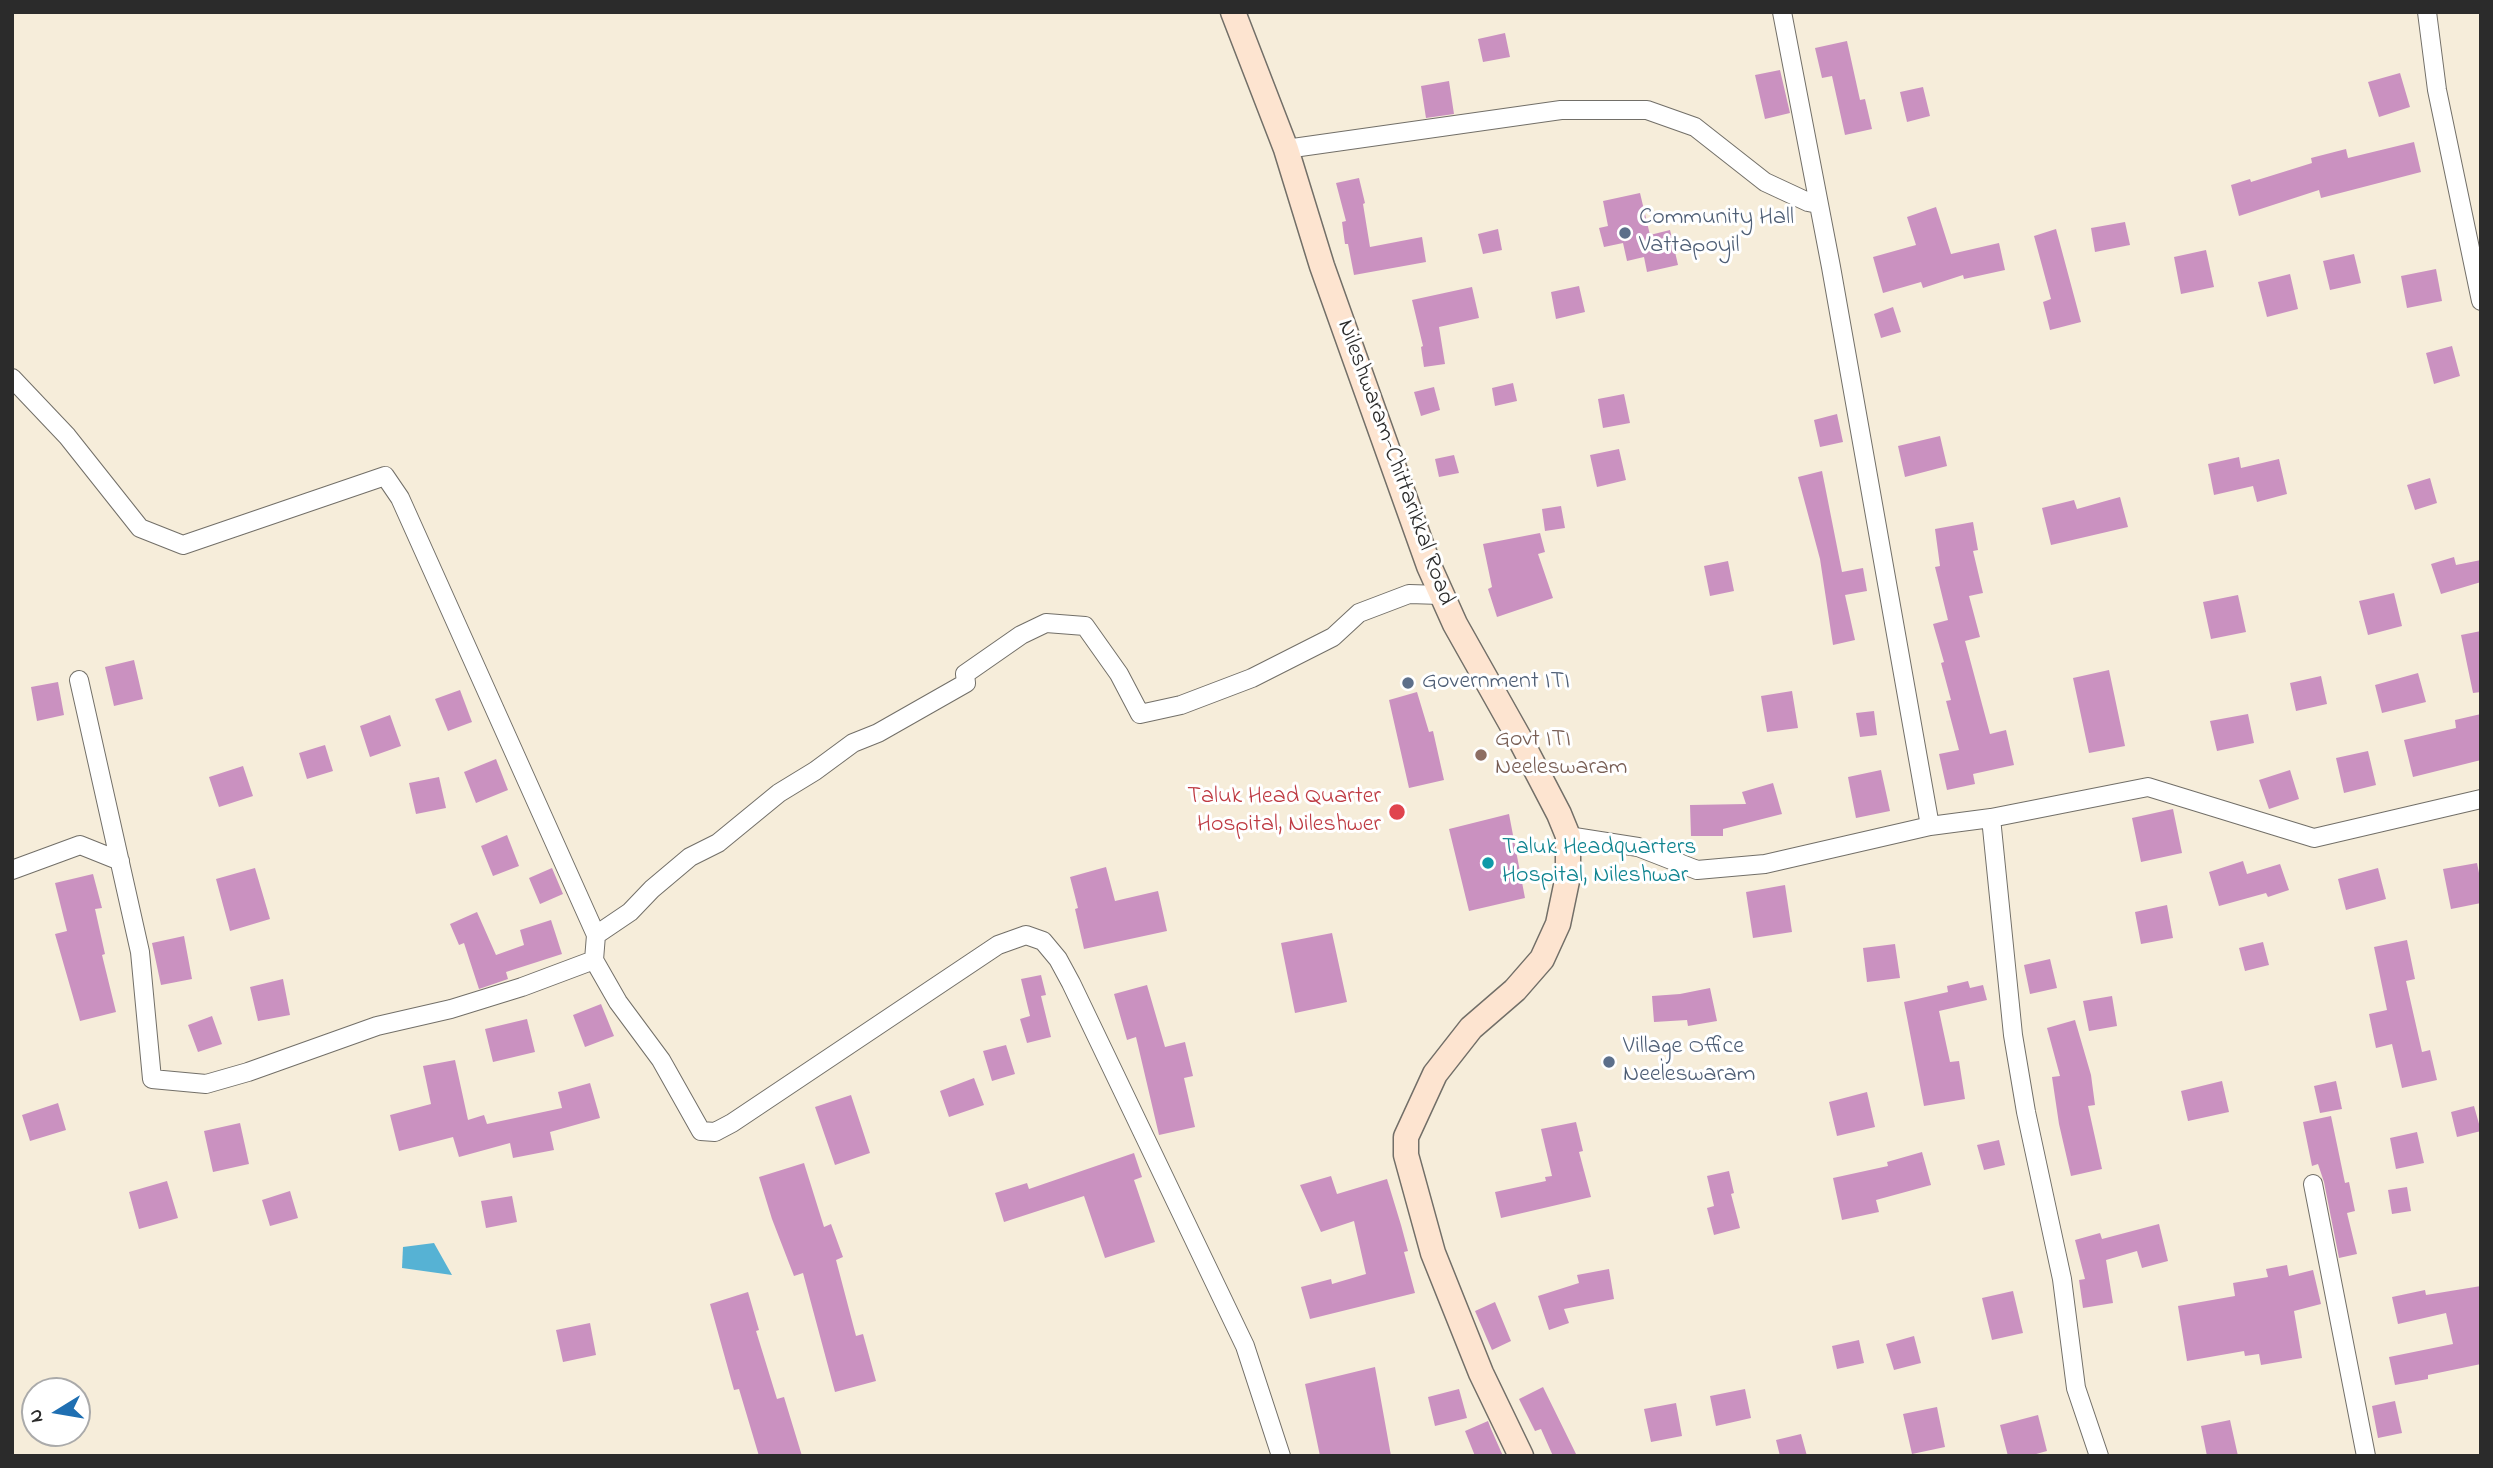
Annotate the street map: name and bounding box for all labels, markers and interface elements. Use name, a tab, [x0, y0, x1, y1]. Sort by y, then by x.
place label: Community Hall Vattapoyil	[1639, 205, 1794, 261]
marker: Community Hall Vattapoyil	[1617, 225, 1633, 241]
street label: Nileshwaram-Chittarikkal Road	[1329, 316, 1459, 610]
place label: Government ITI	[1422, 669, 1570, 697]
marker: Government ITI	[1400, 675, 1416, 691]
place label: Govt ITI Neeleswaram	[1495, 727, 1627, 783]
marker: Govt ITI Neeleswaram	[1473, 747, 1489, 763]
place label: Taluk Head Quarter Hospital, Nileshwer	[1187, 784, 1381, 840]
marker: Taluk Head Quarter Hospital, Nileshwer	[1387, 802, 1407, 822]
place label: Taluk Headquarters Hospital, Nileshwar	[1502, 835, 1697, 891]
marker: Taluk Headquarters Hospital, Nileshwar	[1480, 855, 1496, 871]
place label: Village Office Neeleswaram	[1623, 1034, 1755, 1090]
marker: Village Office Neeleswaram	[1601, 1054, 1617, 1070]
north arrow	[21, 1377, 91, 1447]
text: N	[22, 1407, 51, 1425]

